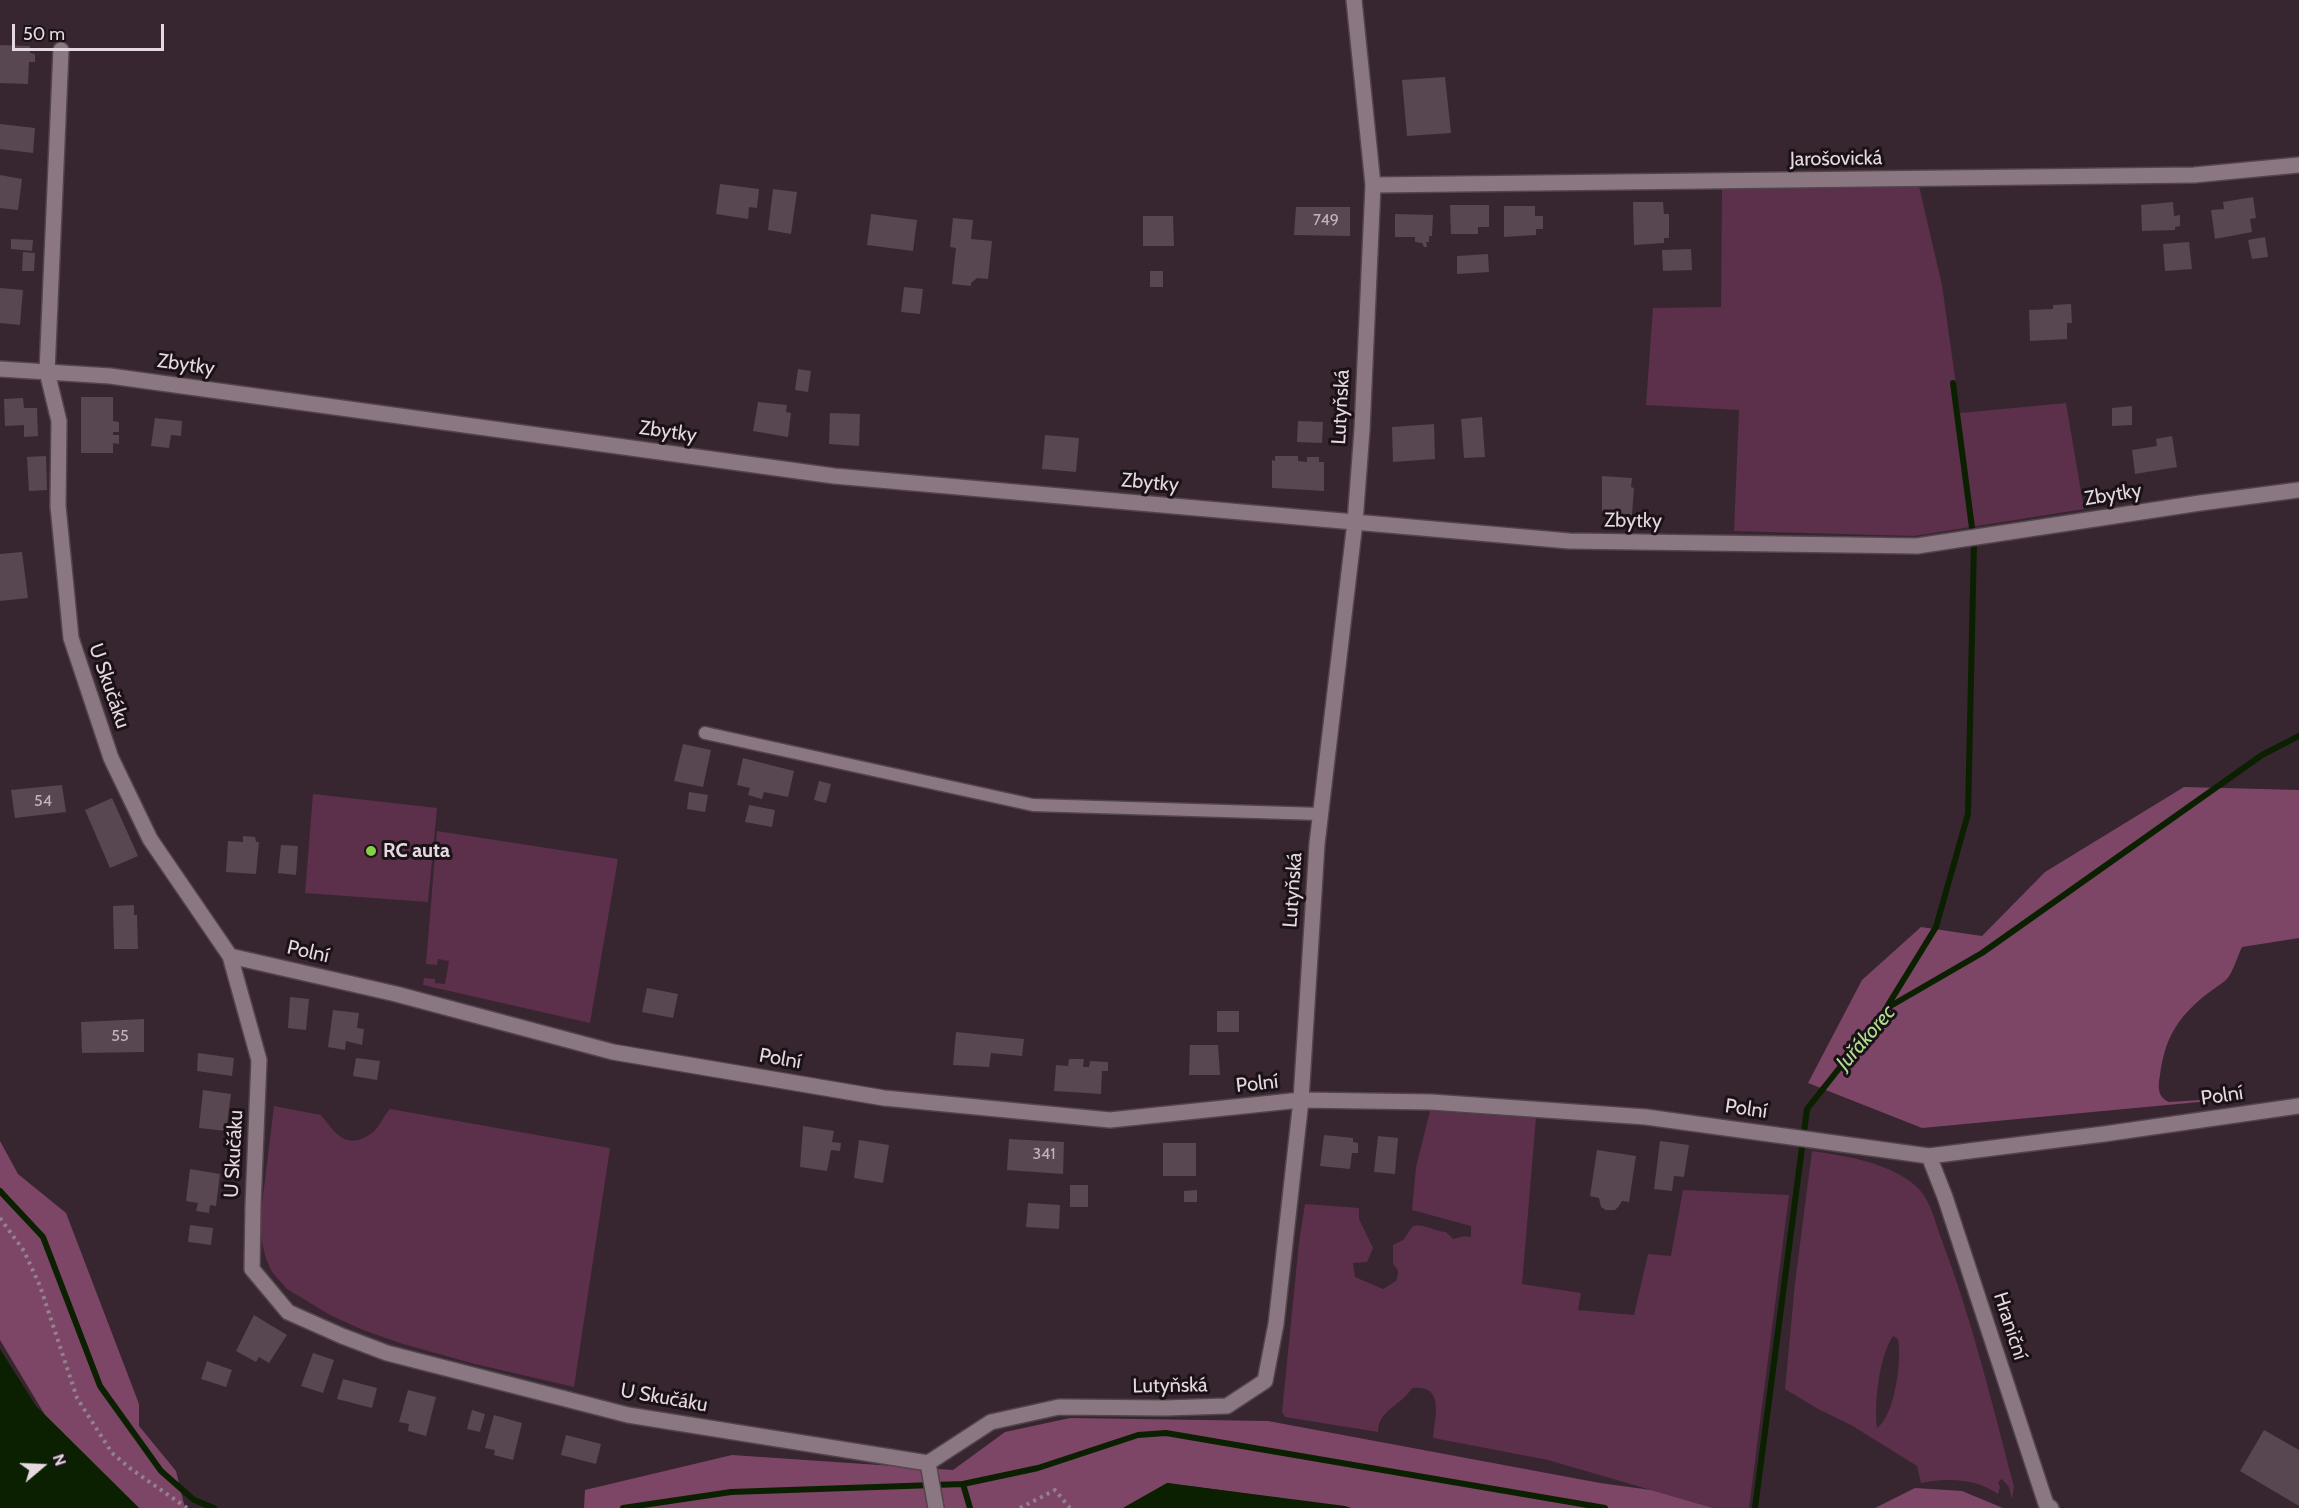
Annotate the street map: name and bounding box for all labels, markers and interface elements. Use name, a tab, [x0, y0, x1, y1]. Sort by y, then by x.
scale bar	[15, 12, 166, 50]
text: 50 m	[23, 23, 65, 45]
street label: Jarošovická	[1790, 146, 1882, 172]
house number: 749	[1313, 210, 1339, 230]
street label: Zbytky	[156, 349, 216, 381]
street label: Lutyňská	[1327, 369, 1355, 445]
street label: Zbytky	[638, 416, 698, 448]
street label: Zbytky	[1120, 469, 1180, 497]
street label: Zbytky	[2083, 479, 2143, 511]
street label: Zbytky	[1604, 508, 1662, 534]
street label: U Skučáku	[83, 640, 135, 732]
house number: 54	[34, 791, 52, 811]
place label: RC auta	[383, 839, 450, 863]
marker: RC auta	[364, 844, 378, 858]
street label: Lutyňská	[1278, 852, 1308, 928]
street label: Polní	[285, 936, 331, 968]
water label: Juřákorec	[1831, 1000, 1901, 1076]
house number: 55	[111, 1026, 129, 1046]
street label: Polní	[757, 1044, 803, 1074]
street label: Polní	[1235, 1070, 1279, 1098]
street label: Polní	[2199, 1081, 2245, 1111]
street label: Polní	[1723, 1094, 1769, 1124]
street label: U Skučáku	[220, 1109, 248, 1199]
house number: 341	[1032, 1144, 1056, 1164]
street label: Hraniční	[1988, 1289, 2032, 1363]
street label: Lutyňská	[1132, 1373, 1208, 1399]
street label: U Skučáku	[619, 1379, 709, 1417]
north arrow	[12, 1436, 72, 1496]
text: N	[49, 1452, 70, 1468]

